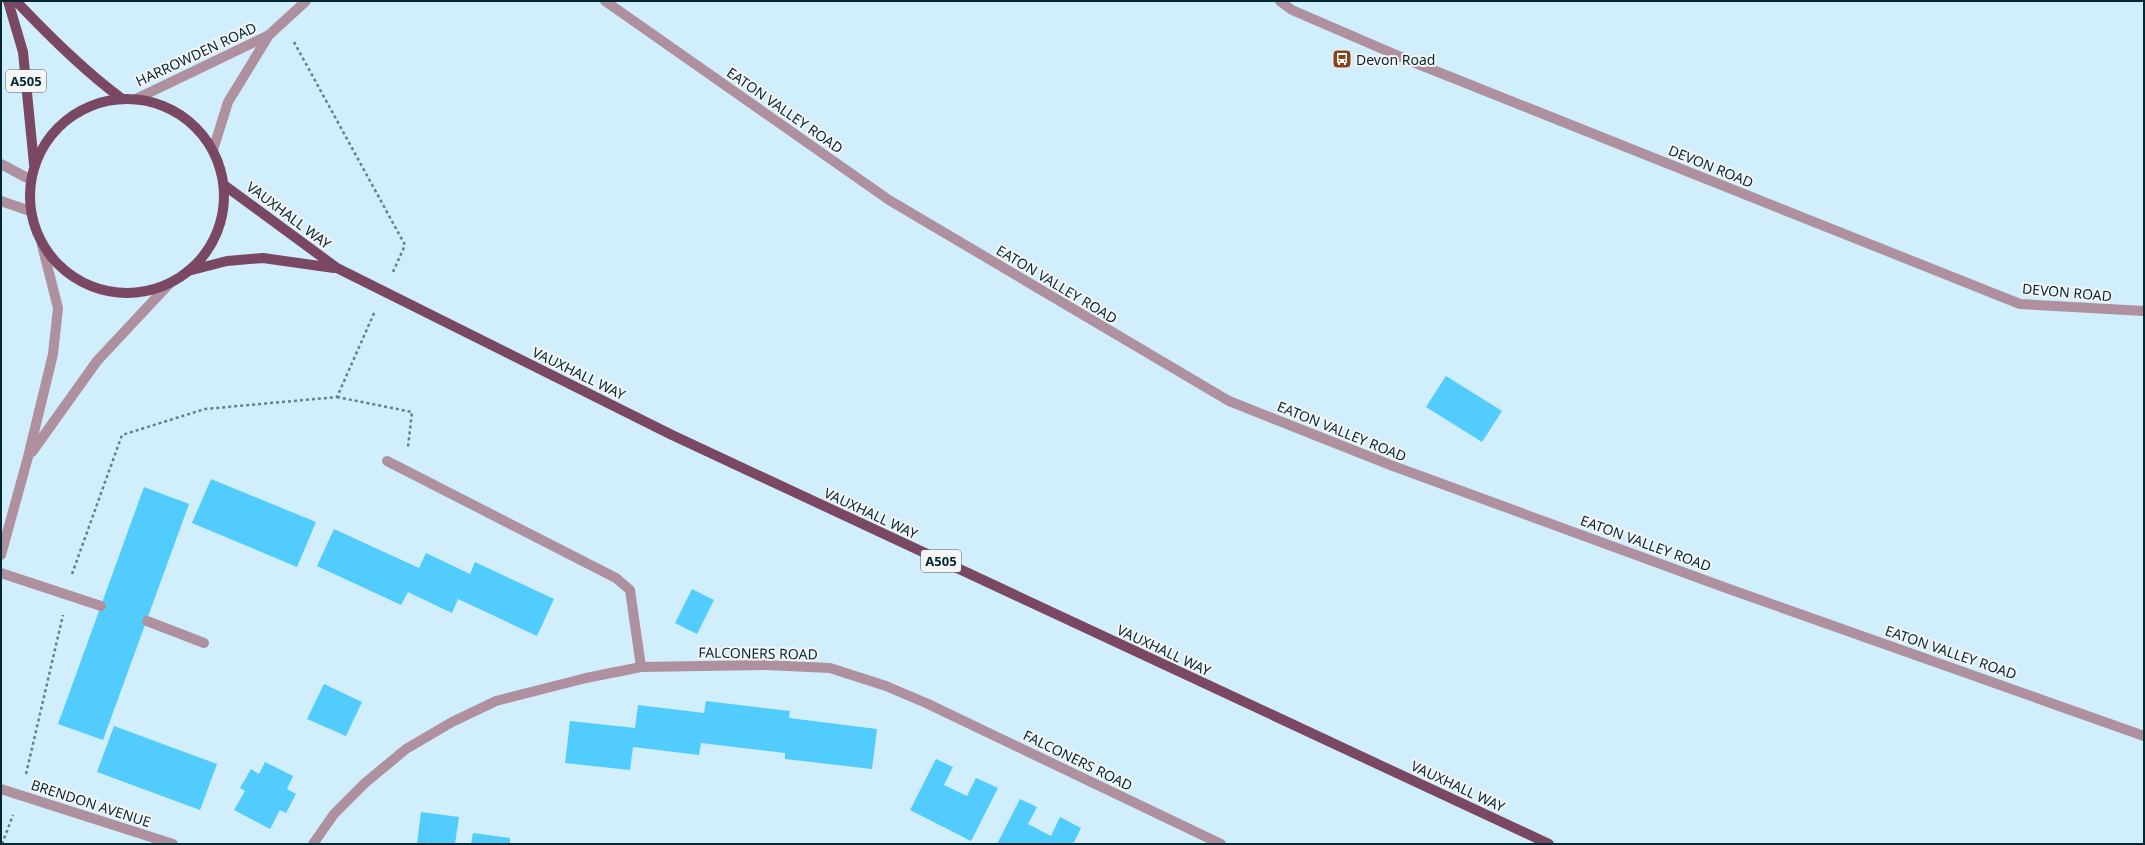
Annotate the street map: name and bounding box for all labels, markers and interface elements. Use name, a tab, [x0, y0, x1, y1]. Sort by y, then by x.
street label: HARROWDEN ROAD	[132, 18, 260, 90]
bus stop icon: Devon Road	[1331, 48, 1353, 70]
place label: Devon Road	[1356, 50, 1435, 69]
street label: EATON VALLEY ROAD	[723, 63, 847, 157]
road number: A505	[6, 70, 46, 92]
street label: DEVON ROAD	[1666, 140, 1756, 192]
street label: VAUXHALL WAY	[243, 177, 335, 253]
street label: EATON VALLEY ROAD	[993, 240, 1121, 328]
street label: DEVON ROAD	[2021, 279, 2113, 305]
street label: VAUXHALL WAY	[529, 342, 629, 404]
street label: EATON VALLEY ROAD	[1275, 396, 1409, 466]
street label: VAUXHALL WAY	[821, 483, 921, 543]
street label: EATON VALLEY ROAD	[1578, 511, 1714, 575]
road number: A505	[921, 550, 961, 572]
street label: VAUXHALL WAY	[1114, 620, 1214, 680]
street label: EATON VALLEY ROAD	[1883, 621, 2019, 683]
street label: FALCONERS ROAD	[698, 642, 818, 664]
street label: FALCONERS ROAD	[1020, 725, 1136, 795]
street label: VAUXHALL WAY	[1408, 756, 1508, 816]
street label: BRENDON AVENUE	[29, 775, 153, 831]

